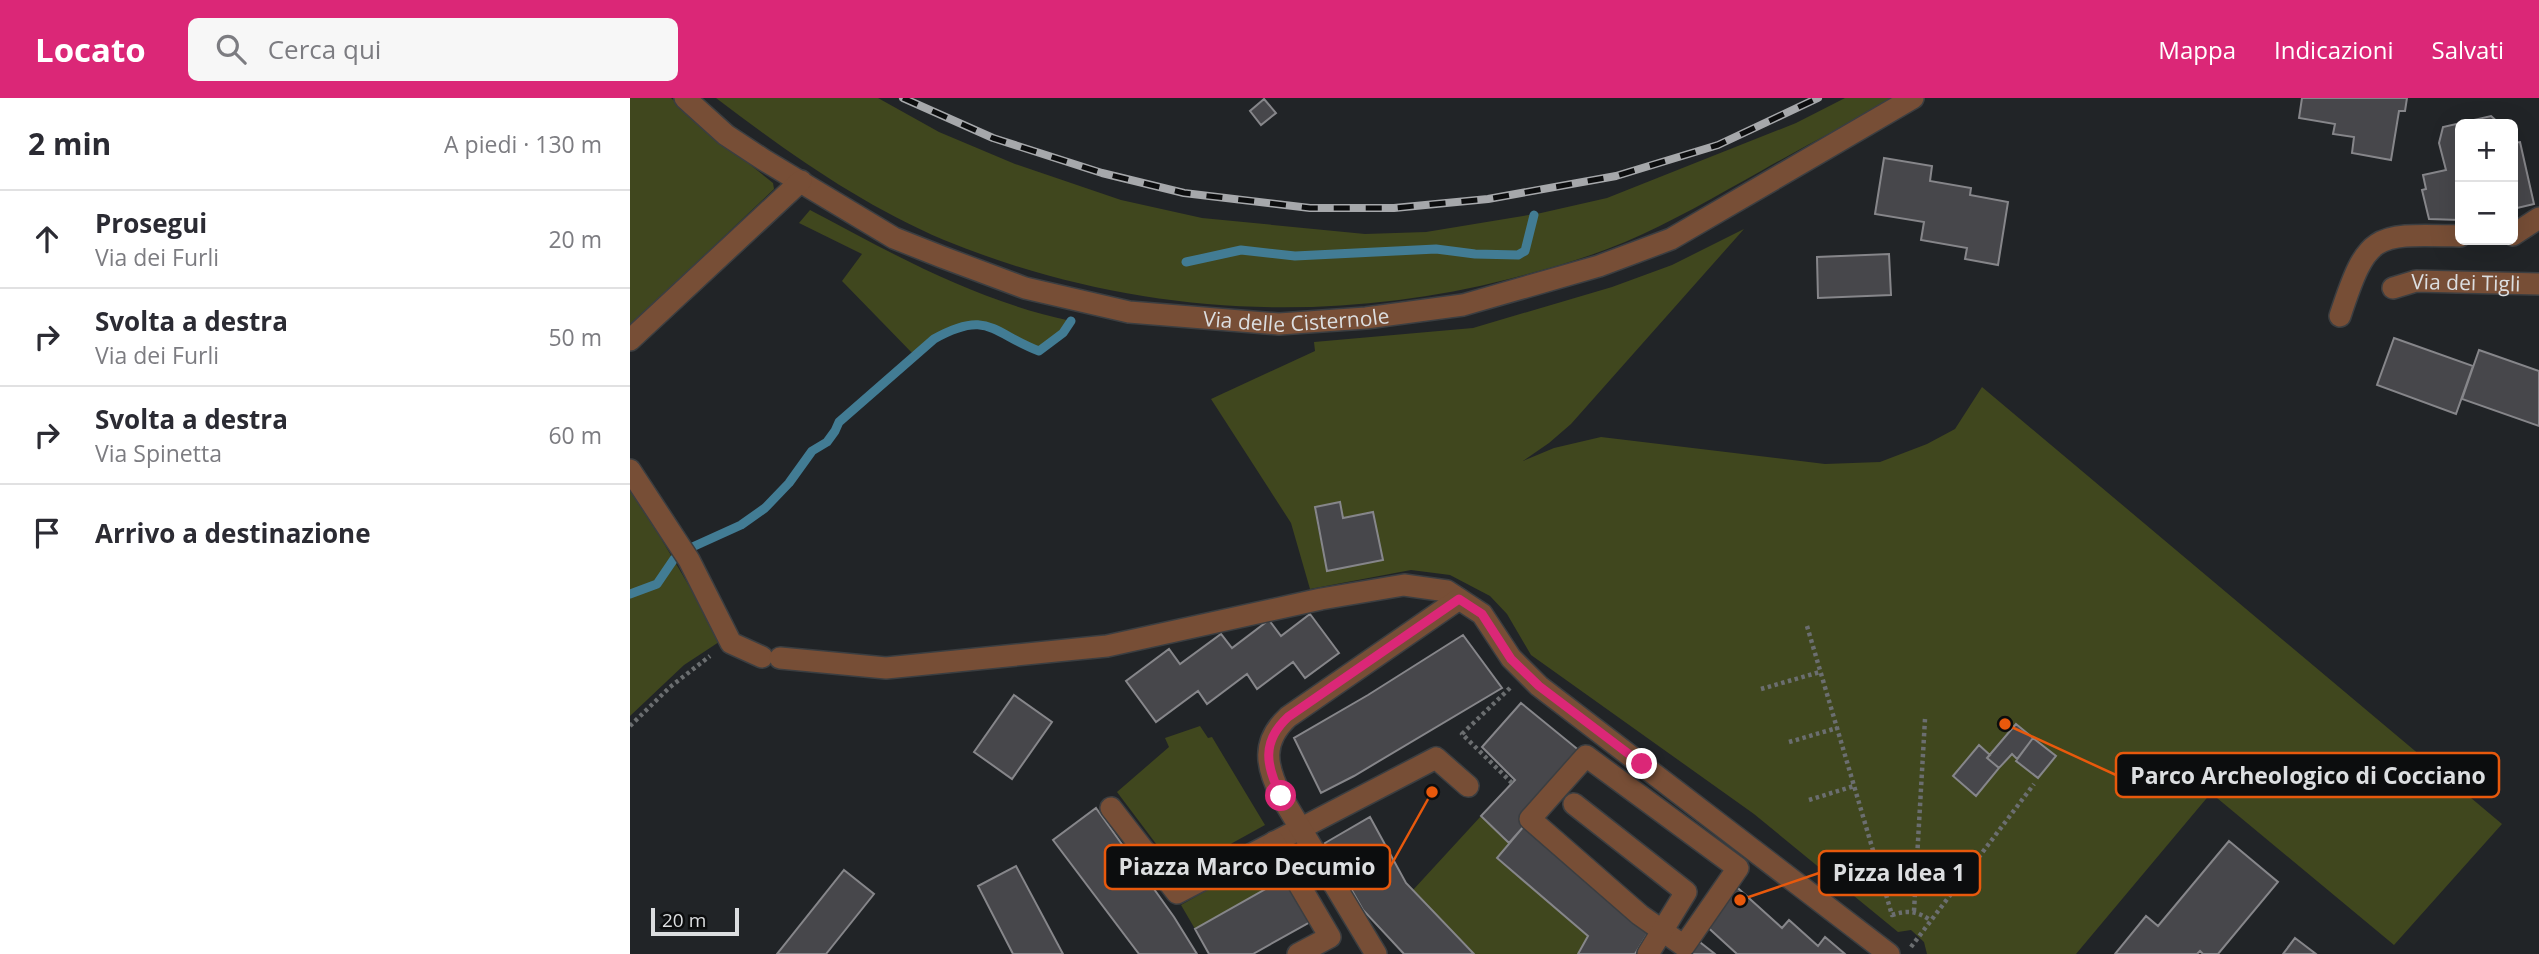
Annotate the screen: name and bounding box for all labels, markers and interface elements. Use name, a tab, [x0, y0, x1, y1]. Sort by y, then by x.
search box	[188, 18, 678, 81]
text: Locato	[35, 27, 146, 72]
icon: search	[212, 30, 250, 68]
text: Cerca qui	[268, 31, 381, 67]
text: Mappa	[2158, 33, 2236, 66]
text: Indicazioni	[2274, 33, 2394, 66]
text: Salvati	[2432, 33, 2504, 66]
map controls	[2455, 119, 2518, 245]
button: +	[2455, 119, 2518, 182]
text: 2 min	[28, 123, 111, 164]
text: A piedi · 130 m	[444, 128, 602, 160]
button: −	[2455, 182, 2518, 245]
text: Prosegui	[95, 205, 207, 241]
icon: ahead	[28, 220, 66, 258]
text: 20 m	[548, 223, 602, 255]
text: Via dei Furli	[95, 241, 219, 273]
street label: Via dei Tigli	[2411, 267, 2521, 298]
street label: Via delle Cisternole	[1202, 301, 1391, 338]
text: Svolta a destra	[95, 303, 288, 339]
icon: right	[28, 318, 66, 356]
text: 50 m	[548, 321, 602, 353]
text: Via dei Furli	[95, 339, 219, 371]
text: Svolta a destra	[95, 401, 288, 437]
icon: right	[28, 416, 66, 454]
text: 60 m	[548, 419, 602, 451]
text: Via Spinetta	[95, 437, 222, 469]
icon: arrive	[28, 514, 66, 552]
text: Arrivo a destinazione	[95, 515, 371, 551]
route end	[1626, 748, 1657, 779]
callout: Parco Archeologico di Cocciano	[2116, 753, 2499, 797]
text: Parco Archeologico di Cocciano	[2130, 759, 2486, 791]
route start	[1265, 780, 1296, 811]
callout: Piazza Marco Decumio	[1105, 845, 1390, 889]
text: Piazza Marco Decumio	[1118, 850, 1376, 882]
callout: Pizza Idea 1	[1819, 851, 1980, 895]
text: Pizza Idea 1	[1833, 856, 1965, 888]
scale bar	[651, 905, 738, 937]
text: 20 m	[662, 907, 706, 933]

